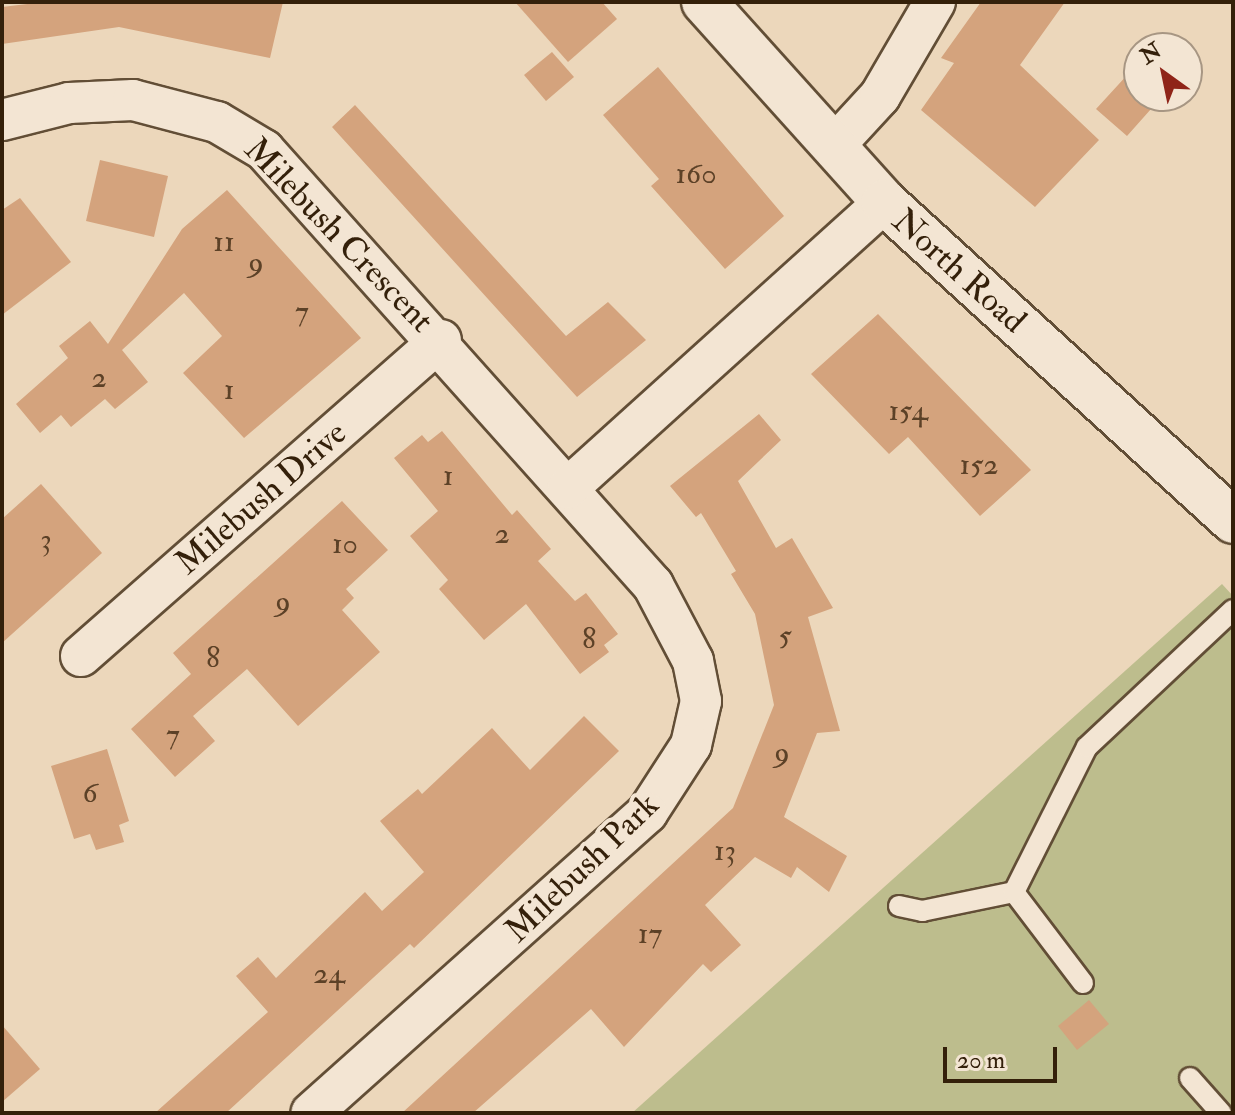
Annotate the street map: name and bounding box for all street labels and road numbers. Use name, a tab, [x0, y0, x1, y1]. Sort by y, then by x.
street label: Milebush Crescent	[236, 129, 442, 341]
street label: North Road	[884, 200, 1034, 342]
street label: Milebush Drive	[167, 413, 355, 583]
street label: Milebush Park	[497, 785, 667, 951]

